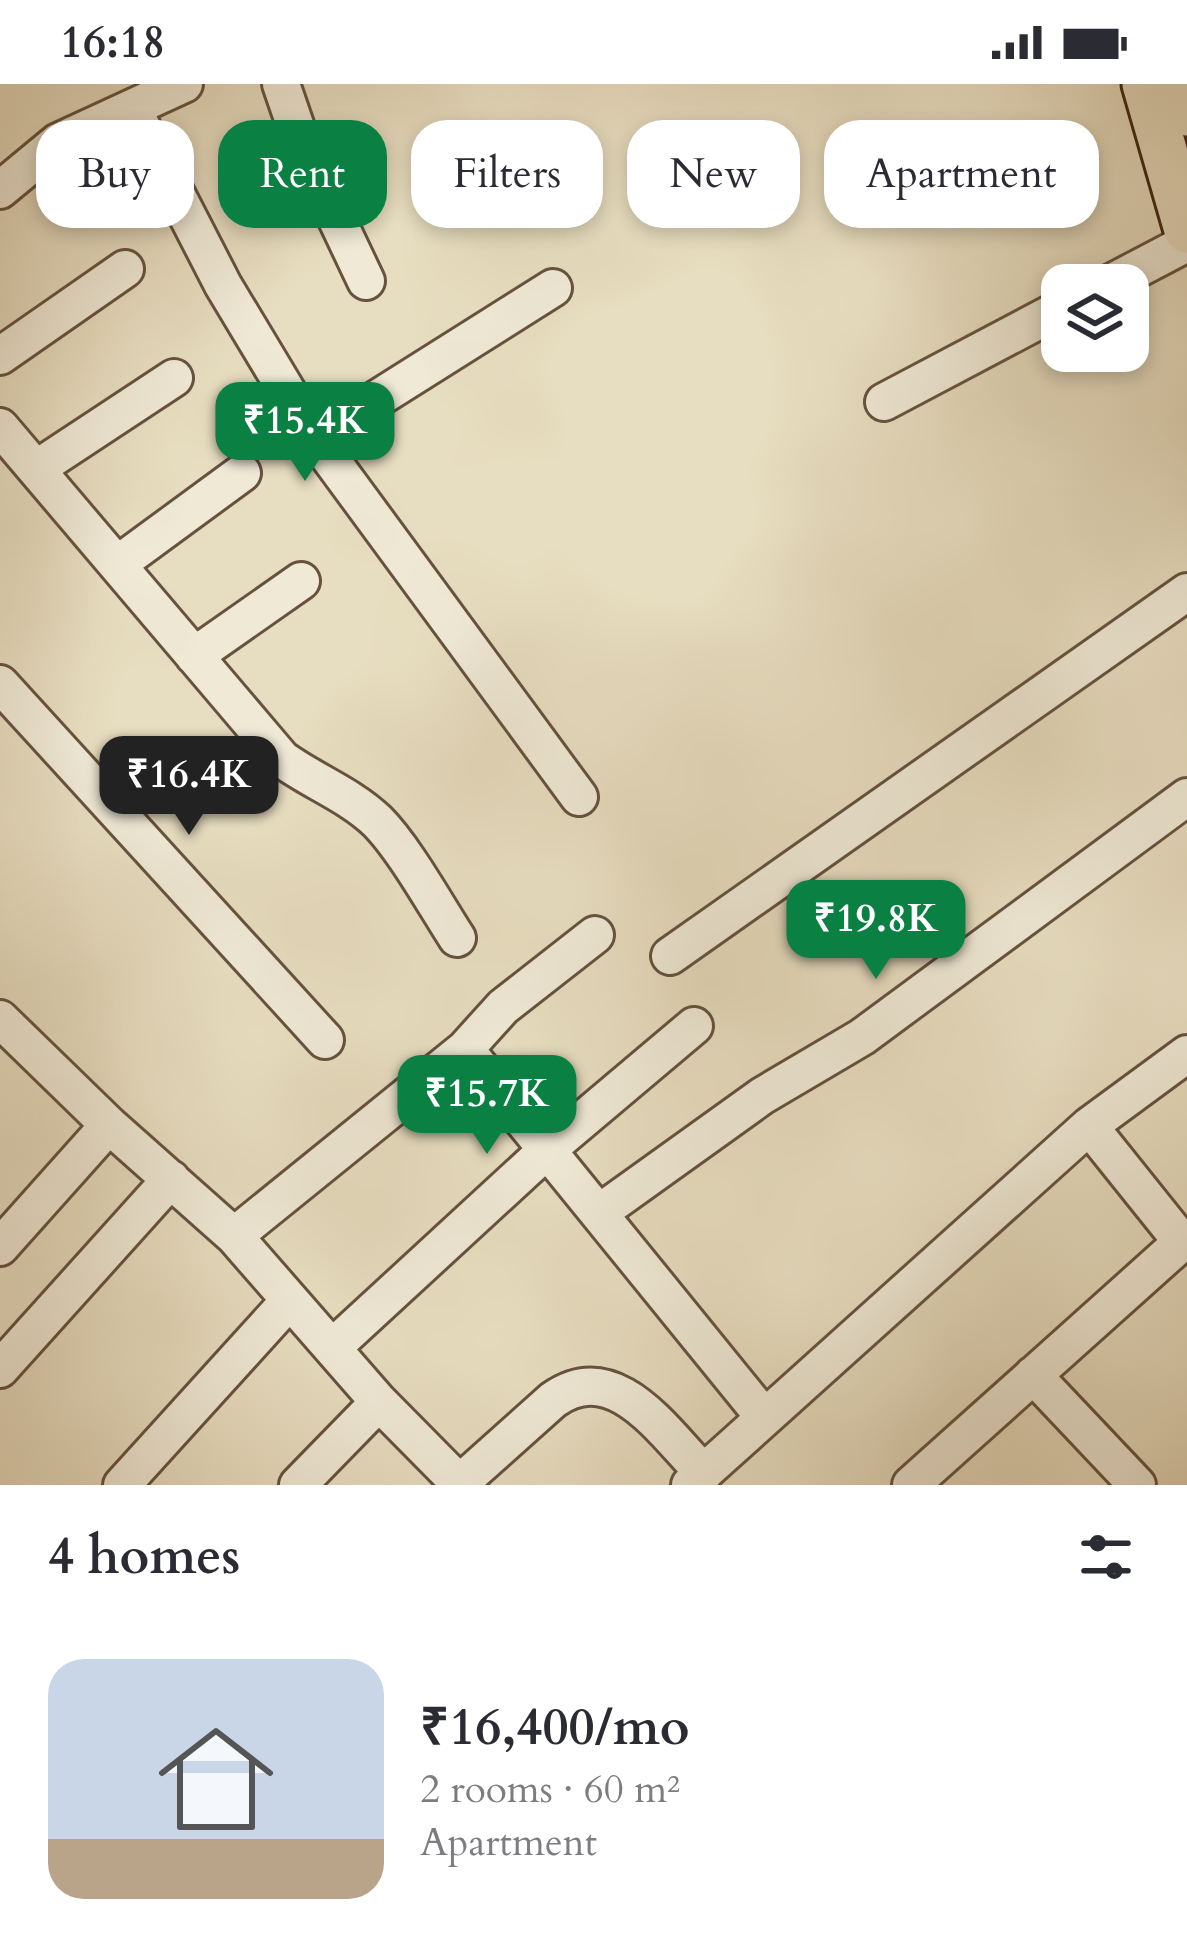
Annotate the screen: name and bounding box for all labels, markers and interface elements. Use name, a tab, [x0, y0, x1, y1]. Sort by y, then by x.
text: 16:18	[60, 12, 165, 73]
chip: Buy	[36, 120, 194, 228]
chip: Rent	[218, 120, 387, 228]
chip: Filters	[411, 120, 603, 228]
chip: New	[627, 120, 800, 228]
chip: Apartment	[824, 120, 1099, 228]
map controls	[1041, 264, 1149, 372]
button: layers	[1041, 264, 1149, 372]
pin: ₹15.4K	[207, 382, 403, 484]
text: ₹15.4K	[242, 394, 368, 447]
pin: ₹16.4K	[91, 736, 287, 838]
text: ₹16.4K	[126, 748, 252, 801]
pin: ₹19.8K	[778, 880, 974, 982]
text: ₹19.8K	[813, 892, 939, 945]
pin: ₹15.7K	[389, 1055, 585, 1157]
text: ₹15.7K	[424, 1067, 550, 1120]
text: 4 homes	[48, 1522, 240, 1592]
icon: filters	[1073, 1524, 1139, 1590]
text: ₹16,400/mo	[420, 1693, 689, 1763]
icon: home	[144, 1707, 288, 1851]
text: 2 rooms · 60 m²	[420, 1763, 680, 1816]
text: Apartment	[420, 1816, 597, 1869]

